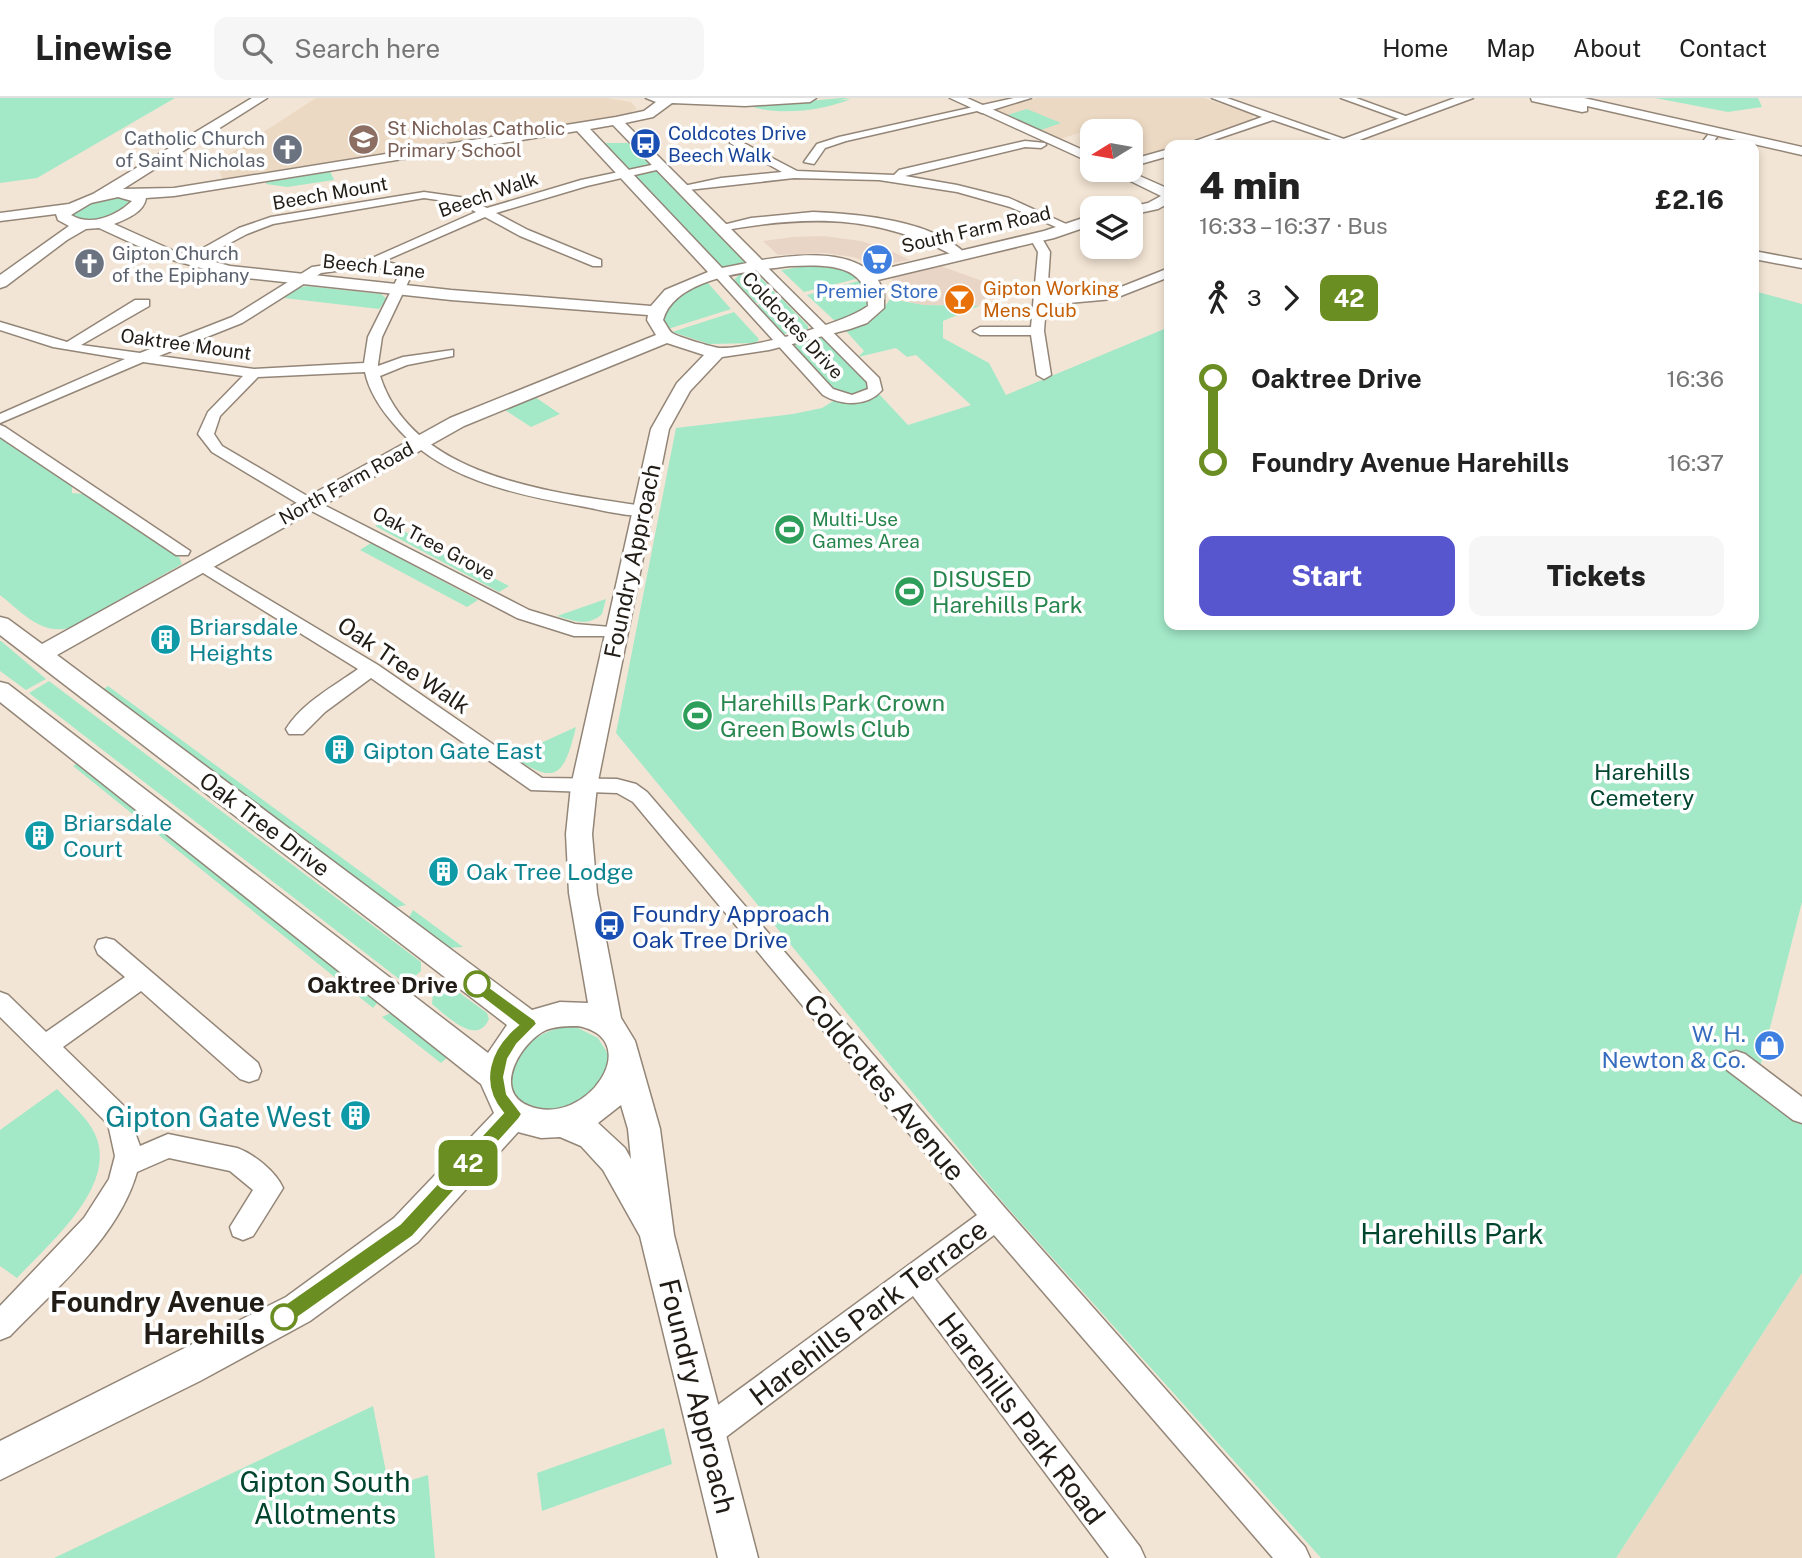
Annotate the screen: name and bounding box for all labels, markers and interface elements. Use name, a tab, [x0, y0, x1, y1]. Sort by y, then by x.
search box	[214, 17, 704, 80]
text: Linewise	[35, 29, 172, 67]
icon: search	[238, 29, 276, 67]
text: Search here	[294, 33, 440, 64]
text: Home	[1382, 34, 1448, 62]
text: Map	[1486, 34, 1535, 62]
text: About	[1573, 34, 1641, 62]
text: Contact	[1679, 34, 1767, 62]
place label: St Nicholas Catholic Primary School	[387, 117, 565, 161]
north arrow	[1080, 119, 1143, 182]
map controls	[1080, 119, 1143, 259]
school or university icon: St Nicholas Catholic Primary School	[347, 122, 381, 156]
place label: Coldcotes Drive Beech Walk	[668, 122, 806, 166]
place label: Catholic Church of Saint Nicholas	[115, 127, 265, 171]
bus stop icon: Coldcotes Drive Beech Walk	[628, 127, 662, 161]
church icon: Catholic Church of Saint Nicholas	[271, 132, 305, 166]
text: 4 min	[1199, 163, 1301, 208]
street label: Beech Walk	[435, 167, 541, 221]
street label: Beech Mount	[271, 172, 389, 214]
text: £2.16	[1655, 184, 1724, 215]
button: layers	[1080, 196, 1143, 259]
street label: South Farm Road	[899, 201, 1053, 257]
text: 16:33 – 16:37 · Bus	[1199, 212, 1388, 239]
place label: Gipton Church of the Epiphany	[112, 242, 249, 286]
supermarket icon: Premier Store	[860, 243, 894, 277]
church icon: Gipton Church of the Epiphany	[72, 247, 106, 281]
street label: Beech Lane	[322, 250, 426, 282]
street label: Coldcotes Drive	[738, 267, 848, 383]
place label: Gipton Working Mens Club	[983, 277, 1120, 321]
icon: walk	[1199, 279, 1237, 317]
icon: forward	[1272, 279, 1310, 317]
place label: Premier Store	[816, 280, 938, 302]
bar icon: Gipton Working Mens Club	[943, 282, 977, 316]
text: 3	[1247, 284, 1262, 311]
text: 42	[1334, 284, 1364, 312]
street label: Oaktree Mount	[119, 324, 253, 364]
text: Oaktree Drive	[1251, 363, 1422, 394]
text: 16:36	[1666, 365, 1724, 392]
street label: North Farm Road	[275, 437, 417, 529]
text: Foundry Avenue Harehills	[1251, 447, 1569, 478]
text: 16:37	[1667, 449, 1724, 476]
street label: Foundry Approach	[598, 461, 666, 661]
street label: Oak Tree Grove	[369, 502, 499, 584]
place label: Multi-Use Games Area	[812, 508, 920, 552]
sports icon: Multi-Use Games Area	[772, 513, 806, 547]
button: Start	[1199, 536, 1455, 616]
button: Tickets	[1469, 536, 1724, 616]
place label: DISUSED Harehills Park	[932, 565, 1083, 618]
sports icon: DISUSED Harehills Park	[892, 574, 926, 608]
street label: Oak Tree Walk	[333, 611, 475, 719]
place label: Briarsdale Heights	[189, 613, 298, 666]
building icon: Briarsdale Heights	[149, 622, 183, 656]
place label: Harehills Park Crown Green Bowls Club	[720, 689, 945, 742]
sports icon: Harehills Park Crown Green Bowls Club	[680, 698, 714, 732]
building icon: Gipton Gate East	[323, 733, 357, 767]
place label: Gipton Gate East	[363, 737, 543, 764]
park label: Harehills Cemetery	[1590, 758, 1694, 811]
street label: Oak Tree Drive	[195, 766, 335, 882]
place label: Briarsdale Court	[63, 809, 172, 862]
building icon: Briarsdale Court	[23, 818, 57, 852]
building icon: Oak Tree Lodge	[426, 854, 460, 888]
place label: Oak Tree Lodge	[466, 858, 634, 885]
place label: Foundry Approach Oak Tree Drive	[632, 900, 830, 953]
bus stop icon: Foundry Approach Oak Tree Drive	[592, 909, 626, 943]
place label: Oaktree Drive	[307, 971, 458, 998]
marker: Oaktree Drive	[464, 971, 490, 997]
street label: Coldcotes Avenue	[797, 987, 973, 1187]
place label: W. H. Newton & Co.	[1602, 1020, 1746, 1073]
shop icon: W. H. Newton & Co.	[1752, 1029, 1786, 1063]
building icon: Gipton Gate West	[338, 1099, 372, 1133]
place label: Gipton Gate West	[105, 1100, 332, 1133]
line badge: 42	[436, 1140, 500, 1186]
text: 42	[453, 1149, 483, 1177]
street label: Harehills Park Terrace	[743, 1212, 993, 1412]
park label: Harehills Park	[1360, 1217, 1544, 1250]
street label: Foundry Approach	[653, 1275, 743, 1517]
place label: Foundry Avenue Harehills	[50, 1285, 265, 1350]
marker: Foundry Avenue Harehills	[271, 1304, 297, 1330]
street label: Harehills Park Road	[932, 1306, 1112, 1530]
park label: Gipton South Allotments	[240, 1465, 410, 1530]

